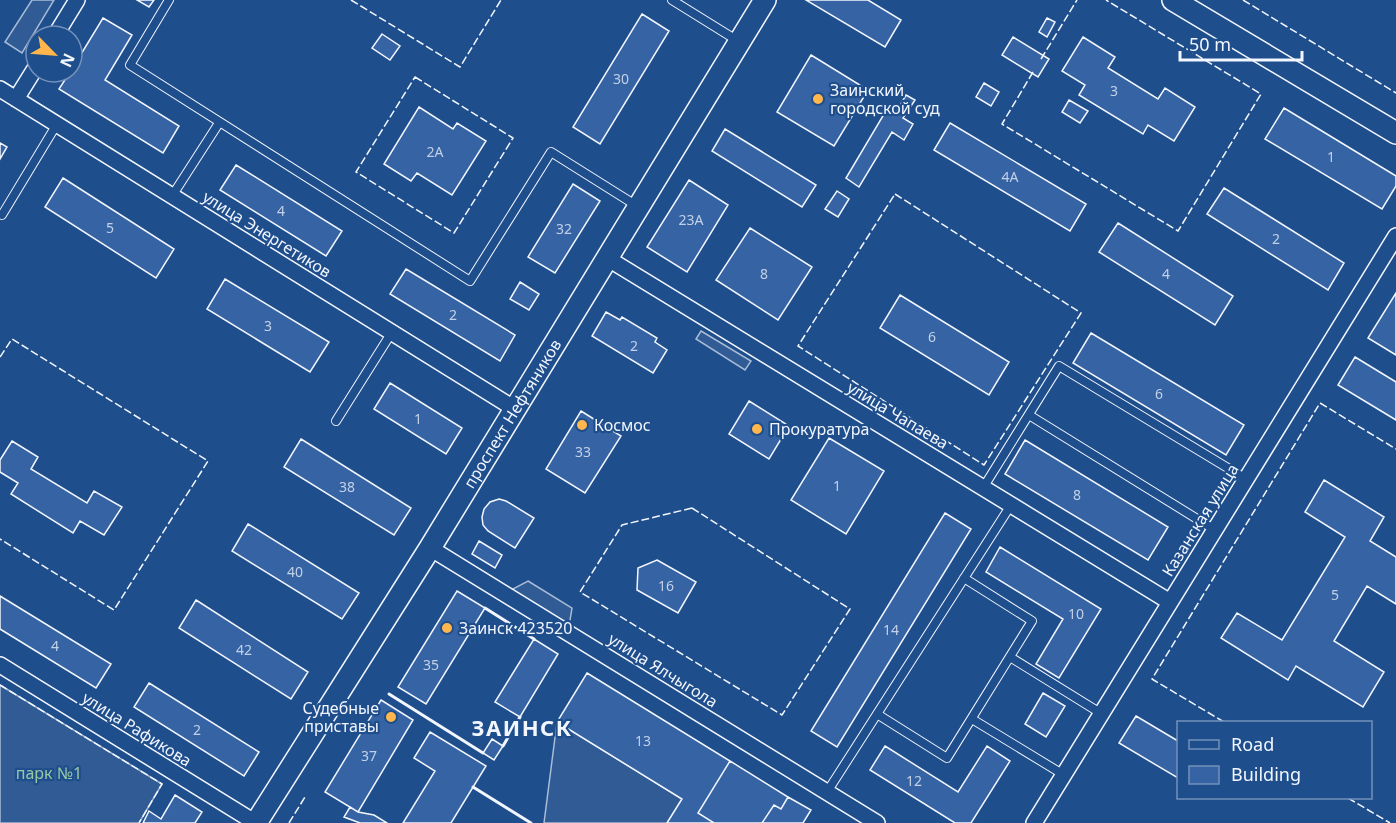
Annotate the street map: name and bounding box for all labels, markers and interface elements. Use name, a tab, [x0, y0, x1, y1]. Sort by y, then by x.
north arrow	[24, 24, 84, 84]
scale bar	[1180, 24, 1302, 62]
text: 50 m	[1189, 32, 1231, 56]
text: N	[55, 50, 80, 71]
house number: 30	[613, 69, 629, 88]
place label: Заинский городской суд	[830, 79, 940, 119]
house number: 3	[1110, 81, 1118, 100]
marker: Заинский городской суд	[811, 92, 825, 106]
house number: 2А	[427, 142, 444, 161]
house number: 1	[1327, 147, 1335, 166]
house number: 4А	[1002, 167, 1019, 186]
street label: улица Энергетиков	[198, 186, 336, 282]
house number: 4	[277, 201, 285, 220]
house number: 23А	[679, 210, 704, 229]
house number: 5	[106, 218, 114, 237]
house number: 32	[556, 219, 572, 238]
house number: 2	[1272, 229, 1280, 248]
house number: 8	[760, 264, 768, 283]
house number: 4	[1162, 264, 1170, 283]
house number: 2	[449, 305, 457, 324]
house number: 3	[264, 316, 272, 335]
house number: 6	[928, 327, 936, 346]
street label: проспект Нефтяников	[458, 335, 566, 492]
house number: 2	[630, 336, 638, 355]
street label: улица Чапаева	[843, 376, 953, 454]
house number: 6	[1155, 384, 1163, 403]
house number: 1	[414, 409, 422, 428]
place label: Космос	[594, 414, 651, 436]
marker: Космос	[575, 418, 589, 432]
place label: Прокуратура	[769, 418, 869, 440]
marker: Прокуратура	[750, 422, 764, 436]
house number: 33	[575, 442, 591, 461]
street label: Казанская улица	[1156, 459, 1244, 581]
house number: 1	[833, 476, 841, 495]
house number: 38	[339, 477, 355, 496]
house number: 8	[1073, 485, 1081, 504]
house number: 40	[287, 562, 303, 581]
house number: 16	[658, 576, 674, 595]
house number: 5	[1331, 585, 1339, 604]
house number: 10	[1068, 604, 1084, 623]
place label: Заинск 423520	[459, 617, 572, 639]
house number: 14	[883, 620, 899, 639]
marker: Заинск 423520	[440, 621, 454, 635]
street label: улица Ялчыгола	[604, 627, 722, 713]
house number: 4	[51, 636, 59, 655]
house number: 42	[236, 640, 252, 659]
house number: 35	[423, 655, 439, 674]
street label: улица Рафикова	[78, 687, 196, 771]
place label: Судебные приставы	[303, 697, 379, 737]
marker: Судебные приставы	[384, 710, 398, 724]
district label: ЗАИНСК	[471, 712, 573, 742]
house number: 2	[193, 720, 201, 739]
legend	[1177, 721, 1372, 799]
house number: 13	[635, 731, 651, 750]
text: Road	[1231, 732, 1274, 756]
house number: 37	[361, 746, 377, 765]
park label: парк №1	[16, 762, 82, 784]
text: Building	[1231, 762, 1301, 786]
house number: 12	[906, 771, 922, 790]

